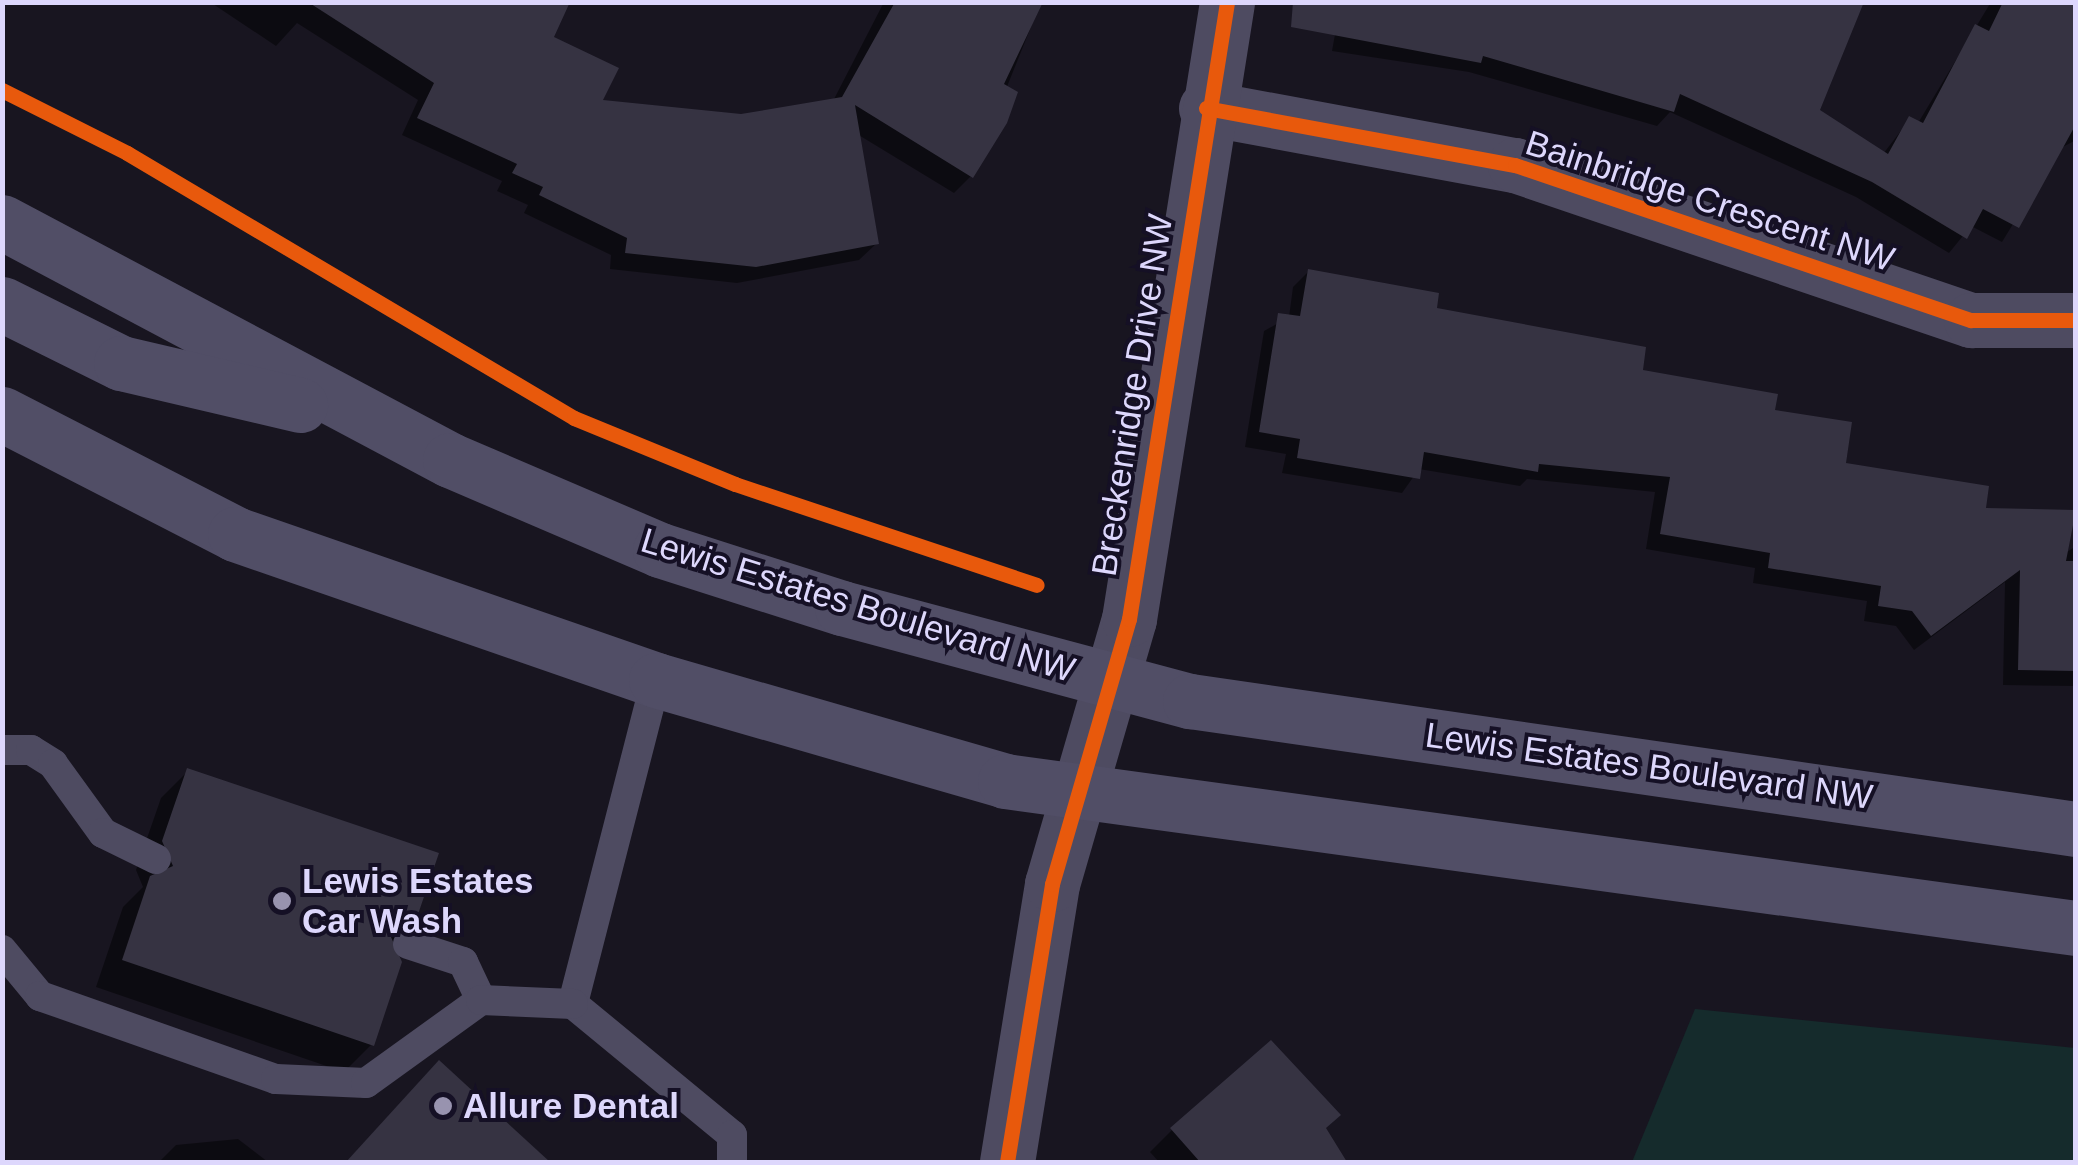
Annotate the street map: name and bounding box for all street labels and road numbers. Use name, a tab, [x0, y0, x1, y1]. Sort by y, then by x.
street label: Bainbridge Crescent NW	[1520, 122, 1900, 280]
street label: Breckenridge Drive NW	[1083, 211, 1181, 579]
street label: Lewis Estates Boulevard NW	[636, 519, 1080, 691]
street label: Lewis Estates Boulevard NW	[1423, 714, 1875, 818]

